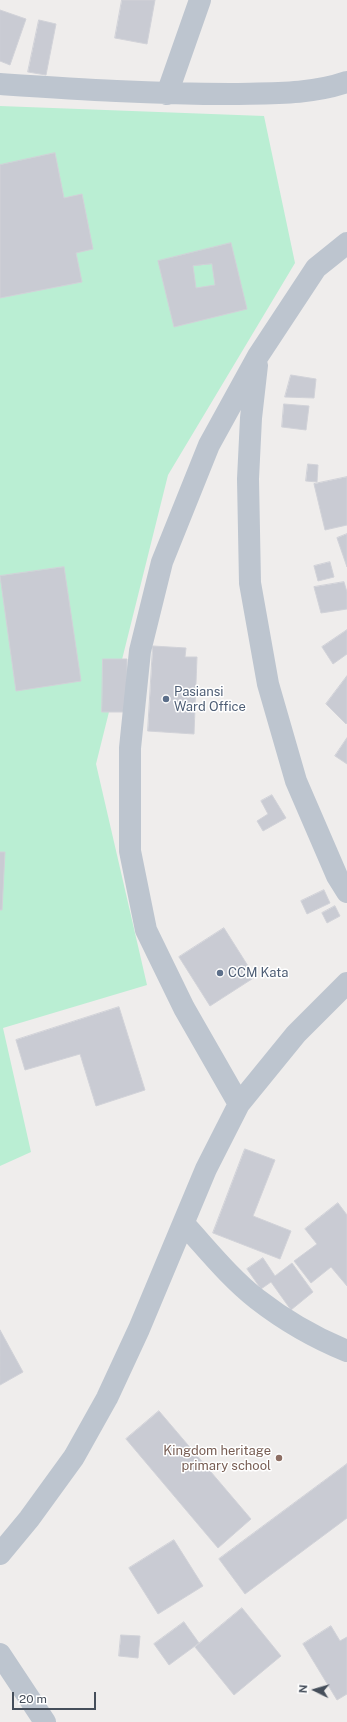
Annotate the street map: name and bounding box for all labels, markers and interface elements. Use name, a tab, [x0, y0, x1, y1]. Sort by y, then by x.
place label: Pasiansi Ward Office	[174, 684, 246, 715]
marker: Pasiansi Ward Office	[161, 694, 171, 704]
place label: CCM Kata	[228, 965, 288, 981]
marker: CCM Kata	[215, 968, 225, 978]
place label: Kingdom heritage primary school	[163, 1443, 271, 1474]
marker: Kingdom heritage primary school	[274, 1453, 284, 1463]
north arrow	[295, 1670, 335, 1710]
scale bar	[14, 1684, 98, 1710]
text: N	[297, 1684, 309, 1694]
text: 20 m	[19, 1692, 47, 1706]

